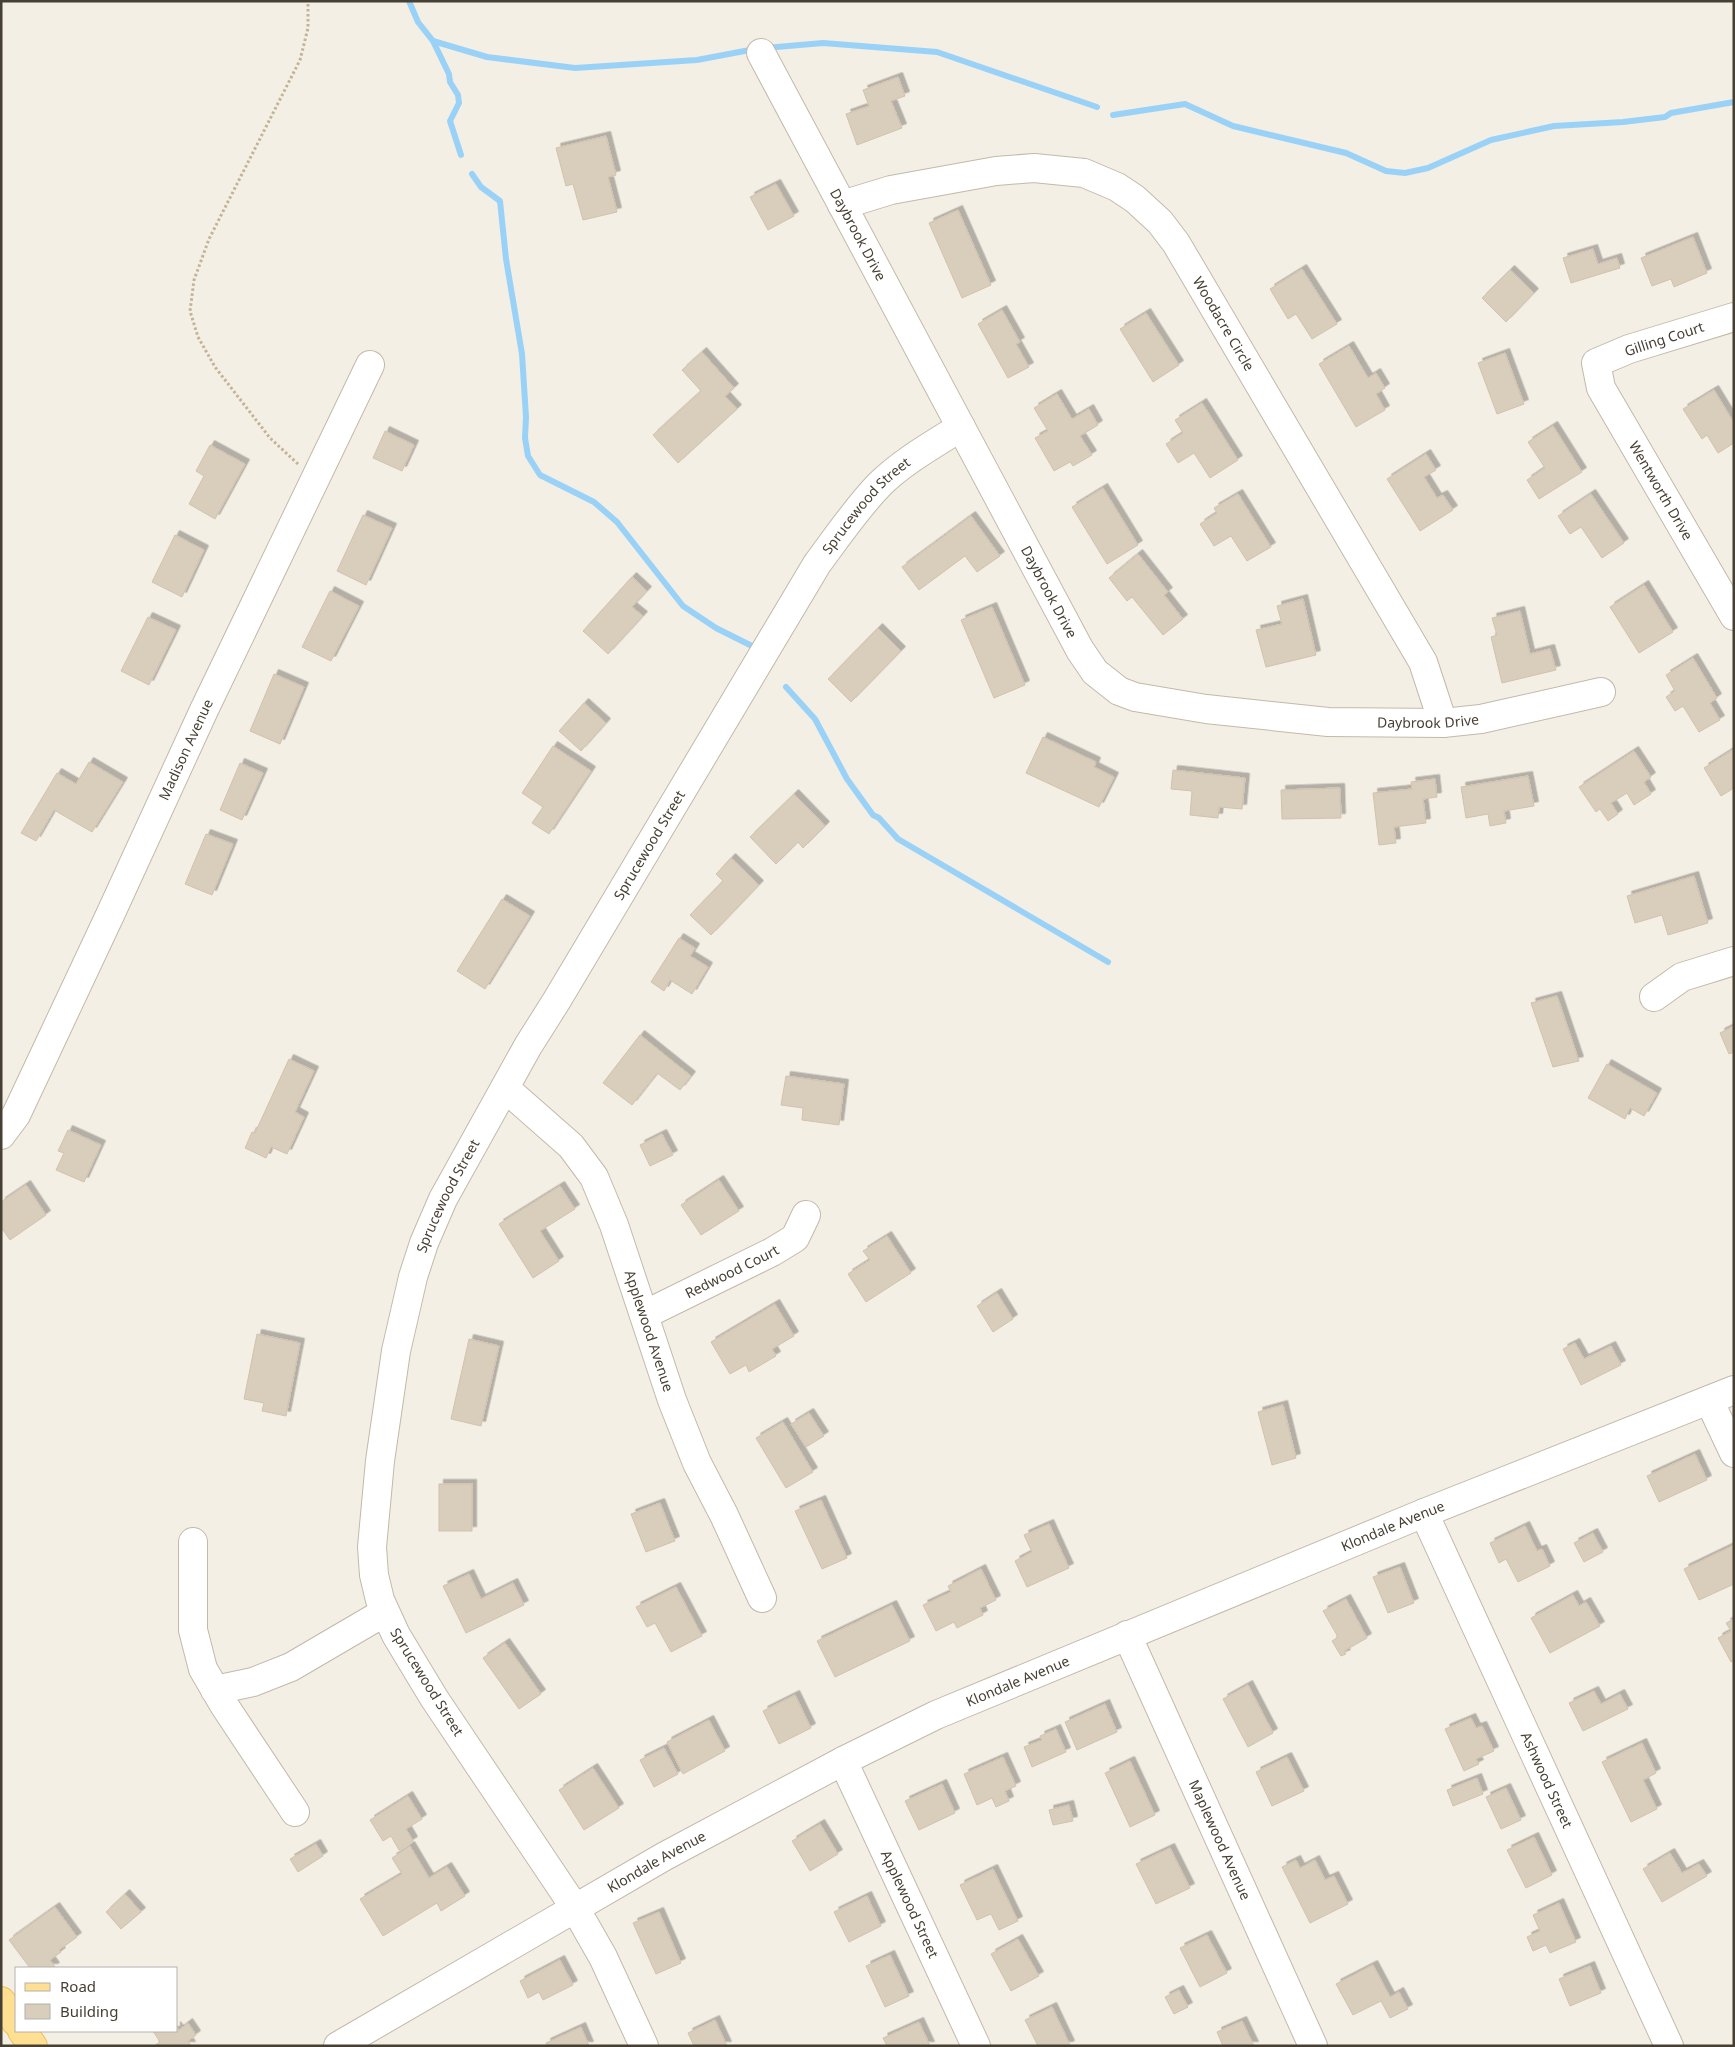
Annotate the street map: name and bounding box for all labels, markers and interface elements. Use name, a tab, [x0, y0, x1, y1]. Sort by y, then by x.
street label: Daybrook Drive	[826, 185, 891, 284]
street label: Woodacre Circle	[1189, 273, 1259, 374]
street label: Gilling Court	[1622, 317, 1706, 360]
street label: Wentworth Drive	[1625, 437, 1698, 544]
street label: Sprucewood Street	[817, 452, 914, 558]
street label: Daybrook Drive	[1017, 542, 1082, 641]
street label: Madison Avenue	[154, 695, 217, 803]
street label: Daybrook Drive	[1377, 709, 1480, 732]
street label: Sprucewood Street	[609, 787, 689, 903]
street label: Sprucewood Street	[412, 1136, 483, 1255]
street label: Redwood Court	[682, 1240, 782, 1302]
street label: Applewood Avenue	[621, 1267, 679, 1394]
street label: Klondale Avenue	[1338, 1496, 1447, 1555]
street label: Sprucewood Street	[386, 1624, 468, 1740]
street label: Klondale Avenue	[963, 1651, 1072, 1711]
street label: Ashwood Street	[1517, 1729, 1578, 1831]
street label: Maplewood Avenue	[1185, 1777, 1256, 1903]
street label: Klondale Avenue	[603, 1826, 709, 1897]
street label: Applewood Street	[877, 1847, 944, 1961]
legend	[15, 1967, 178, 2032]
text: Road	[60, 1976, 96, 1996]
text: Building	[60, 2001, 118, 2021]

